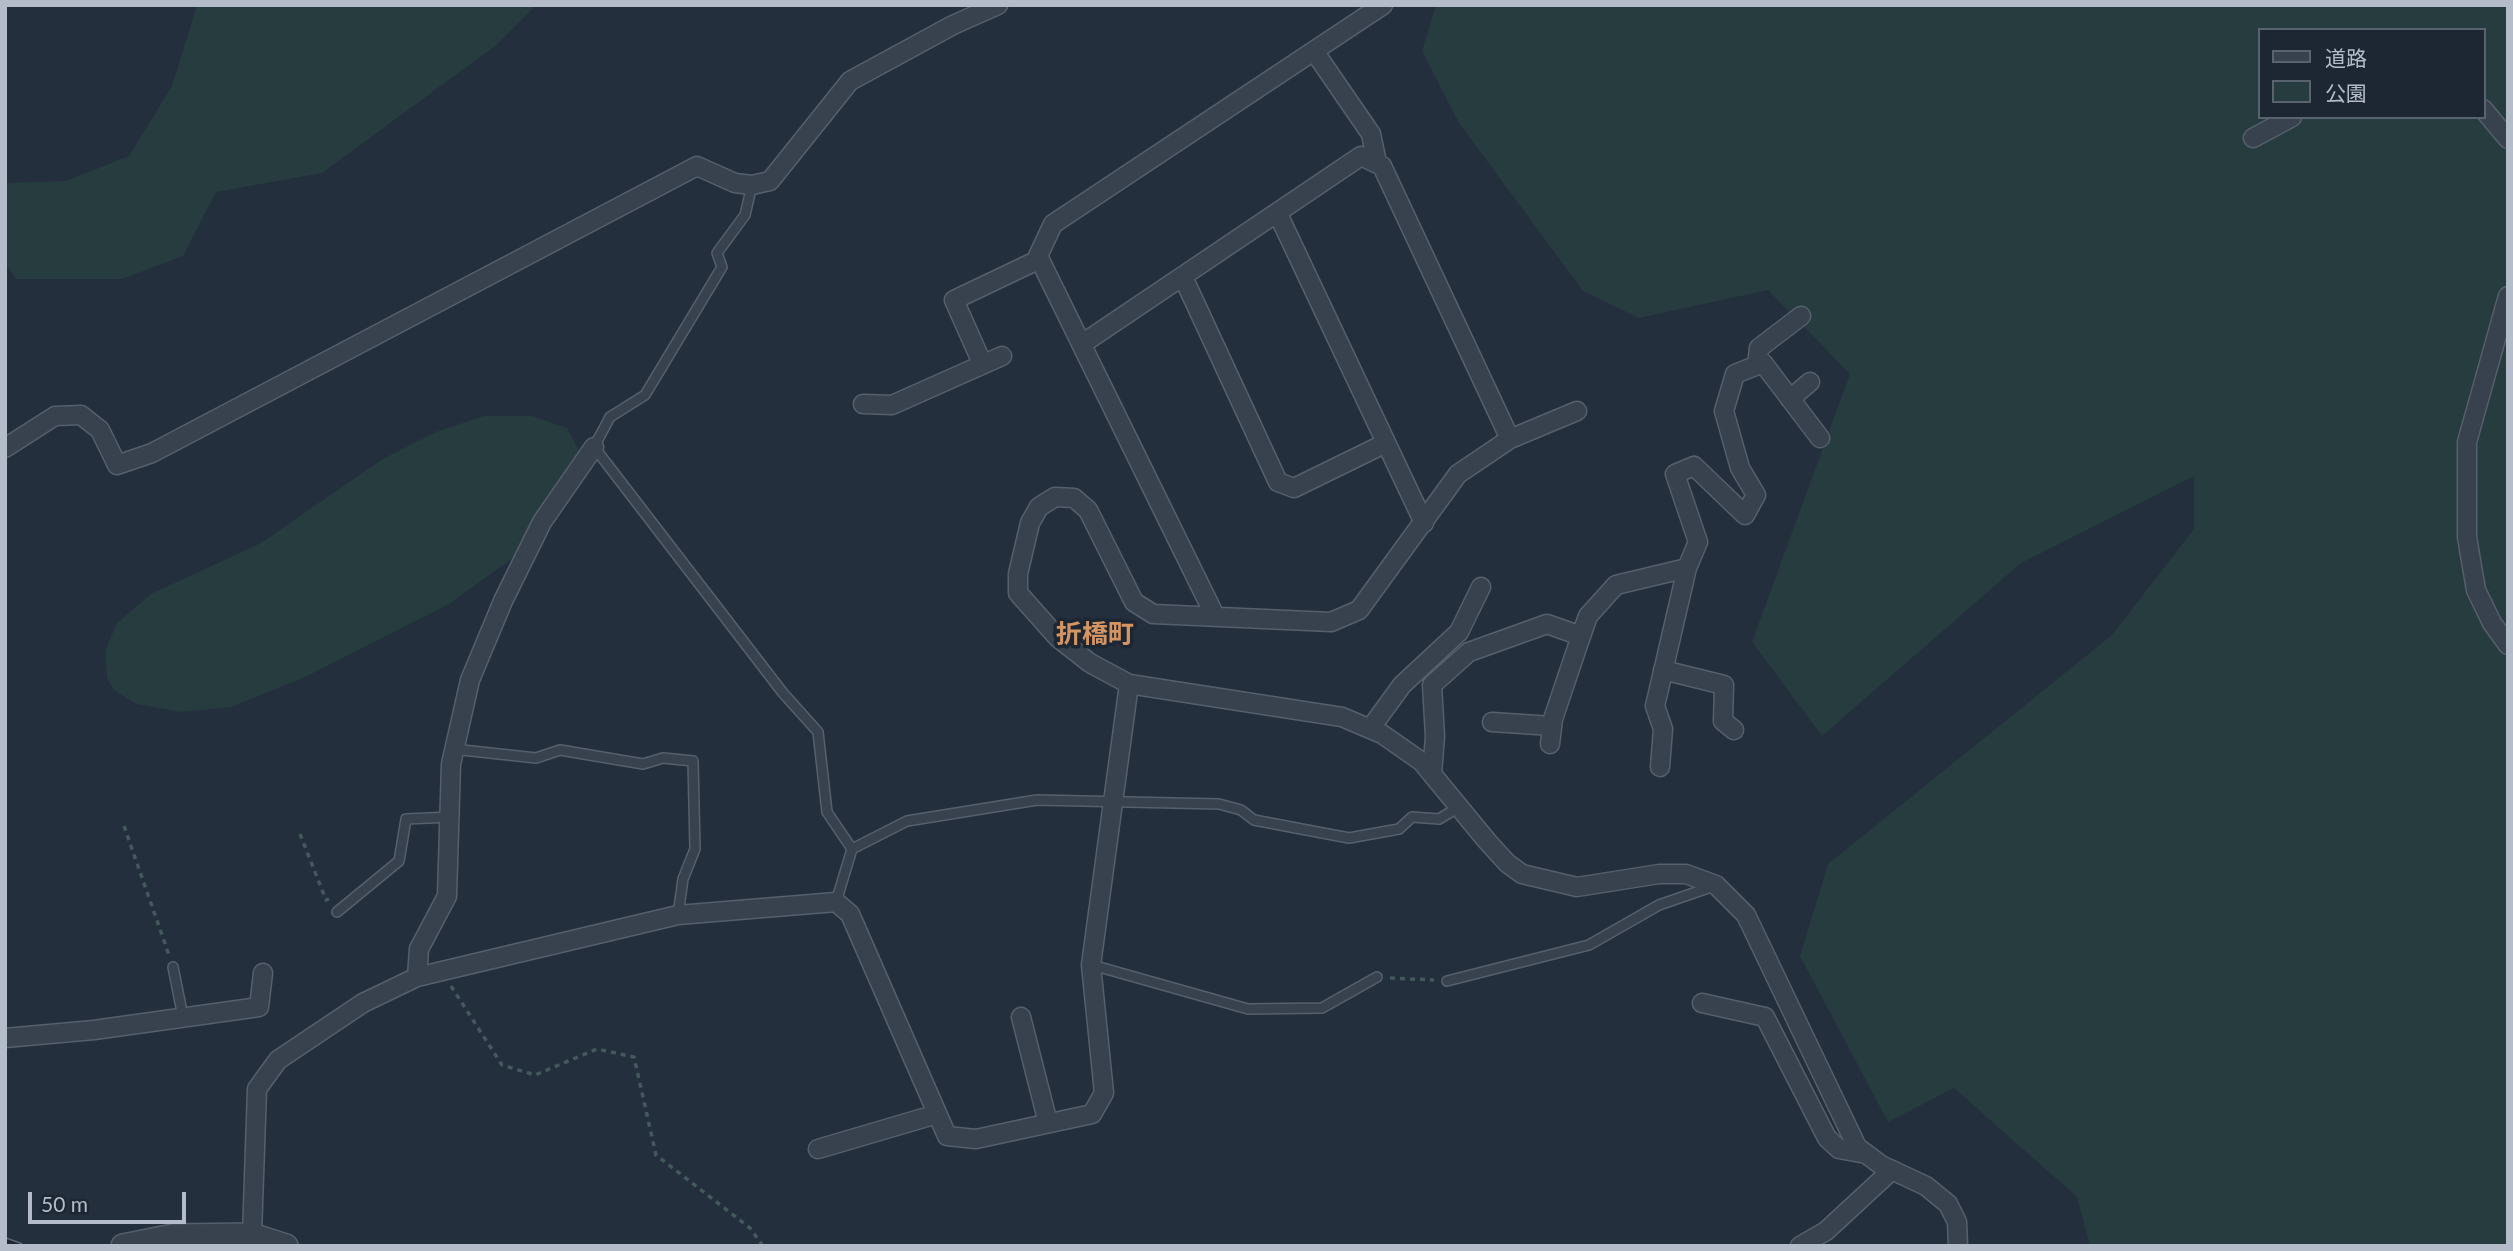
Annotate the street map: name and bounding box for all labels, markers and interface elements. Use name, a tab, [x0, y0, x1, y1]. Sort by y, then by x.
legend	[2258, 28, 2485, 119]
text: 道路	[2325, 45, 2367, 70]
text: 公園	[2325, 80, 2367, 105]
district label: 折橋町	[1056, 619, 1134, 651]
scale bar	[32, 1178, 189, 1222]
text: 50 m	[41, 1191, 88, 1216]

